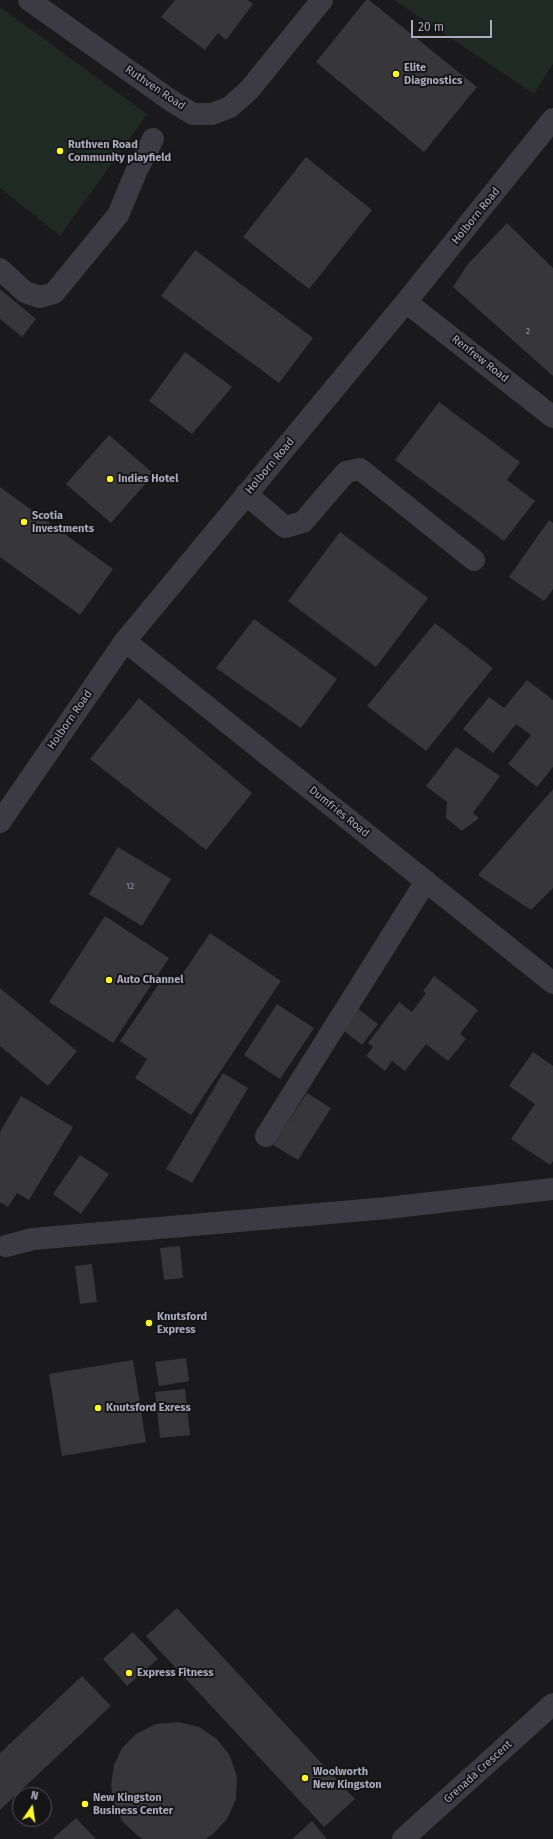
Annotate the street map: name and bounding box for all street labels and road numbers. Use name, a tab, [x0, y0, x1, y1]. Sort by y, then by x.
street label: Ruthven Road	[123, 63, 187, 113]
street label: Holborn Road	[449, 185, 503, 247]
street label: Renfrew Road	[449, 333, 511, 385]
street label: Holborn Road	[243, 435, 297, 497]
street label: Holborn Road	[45, 688, 95, 752]
street label: Dumfries Road	[306, 784, 372, 840]
street label: Grenada Crescent	[441, 1738, 515, 1806]

